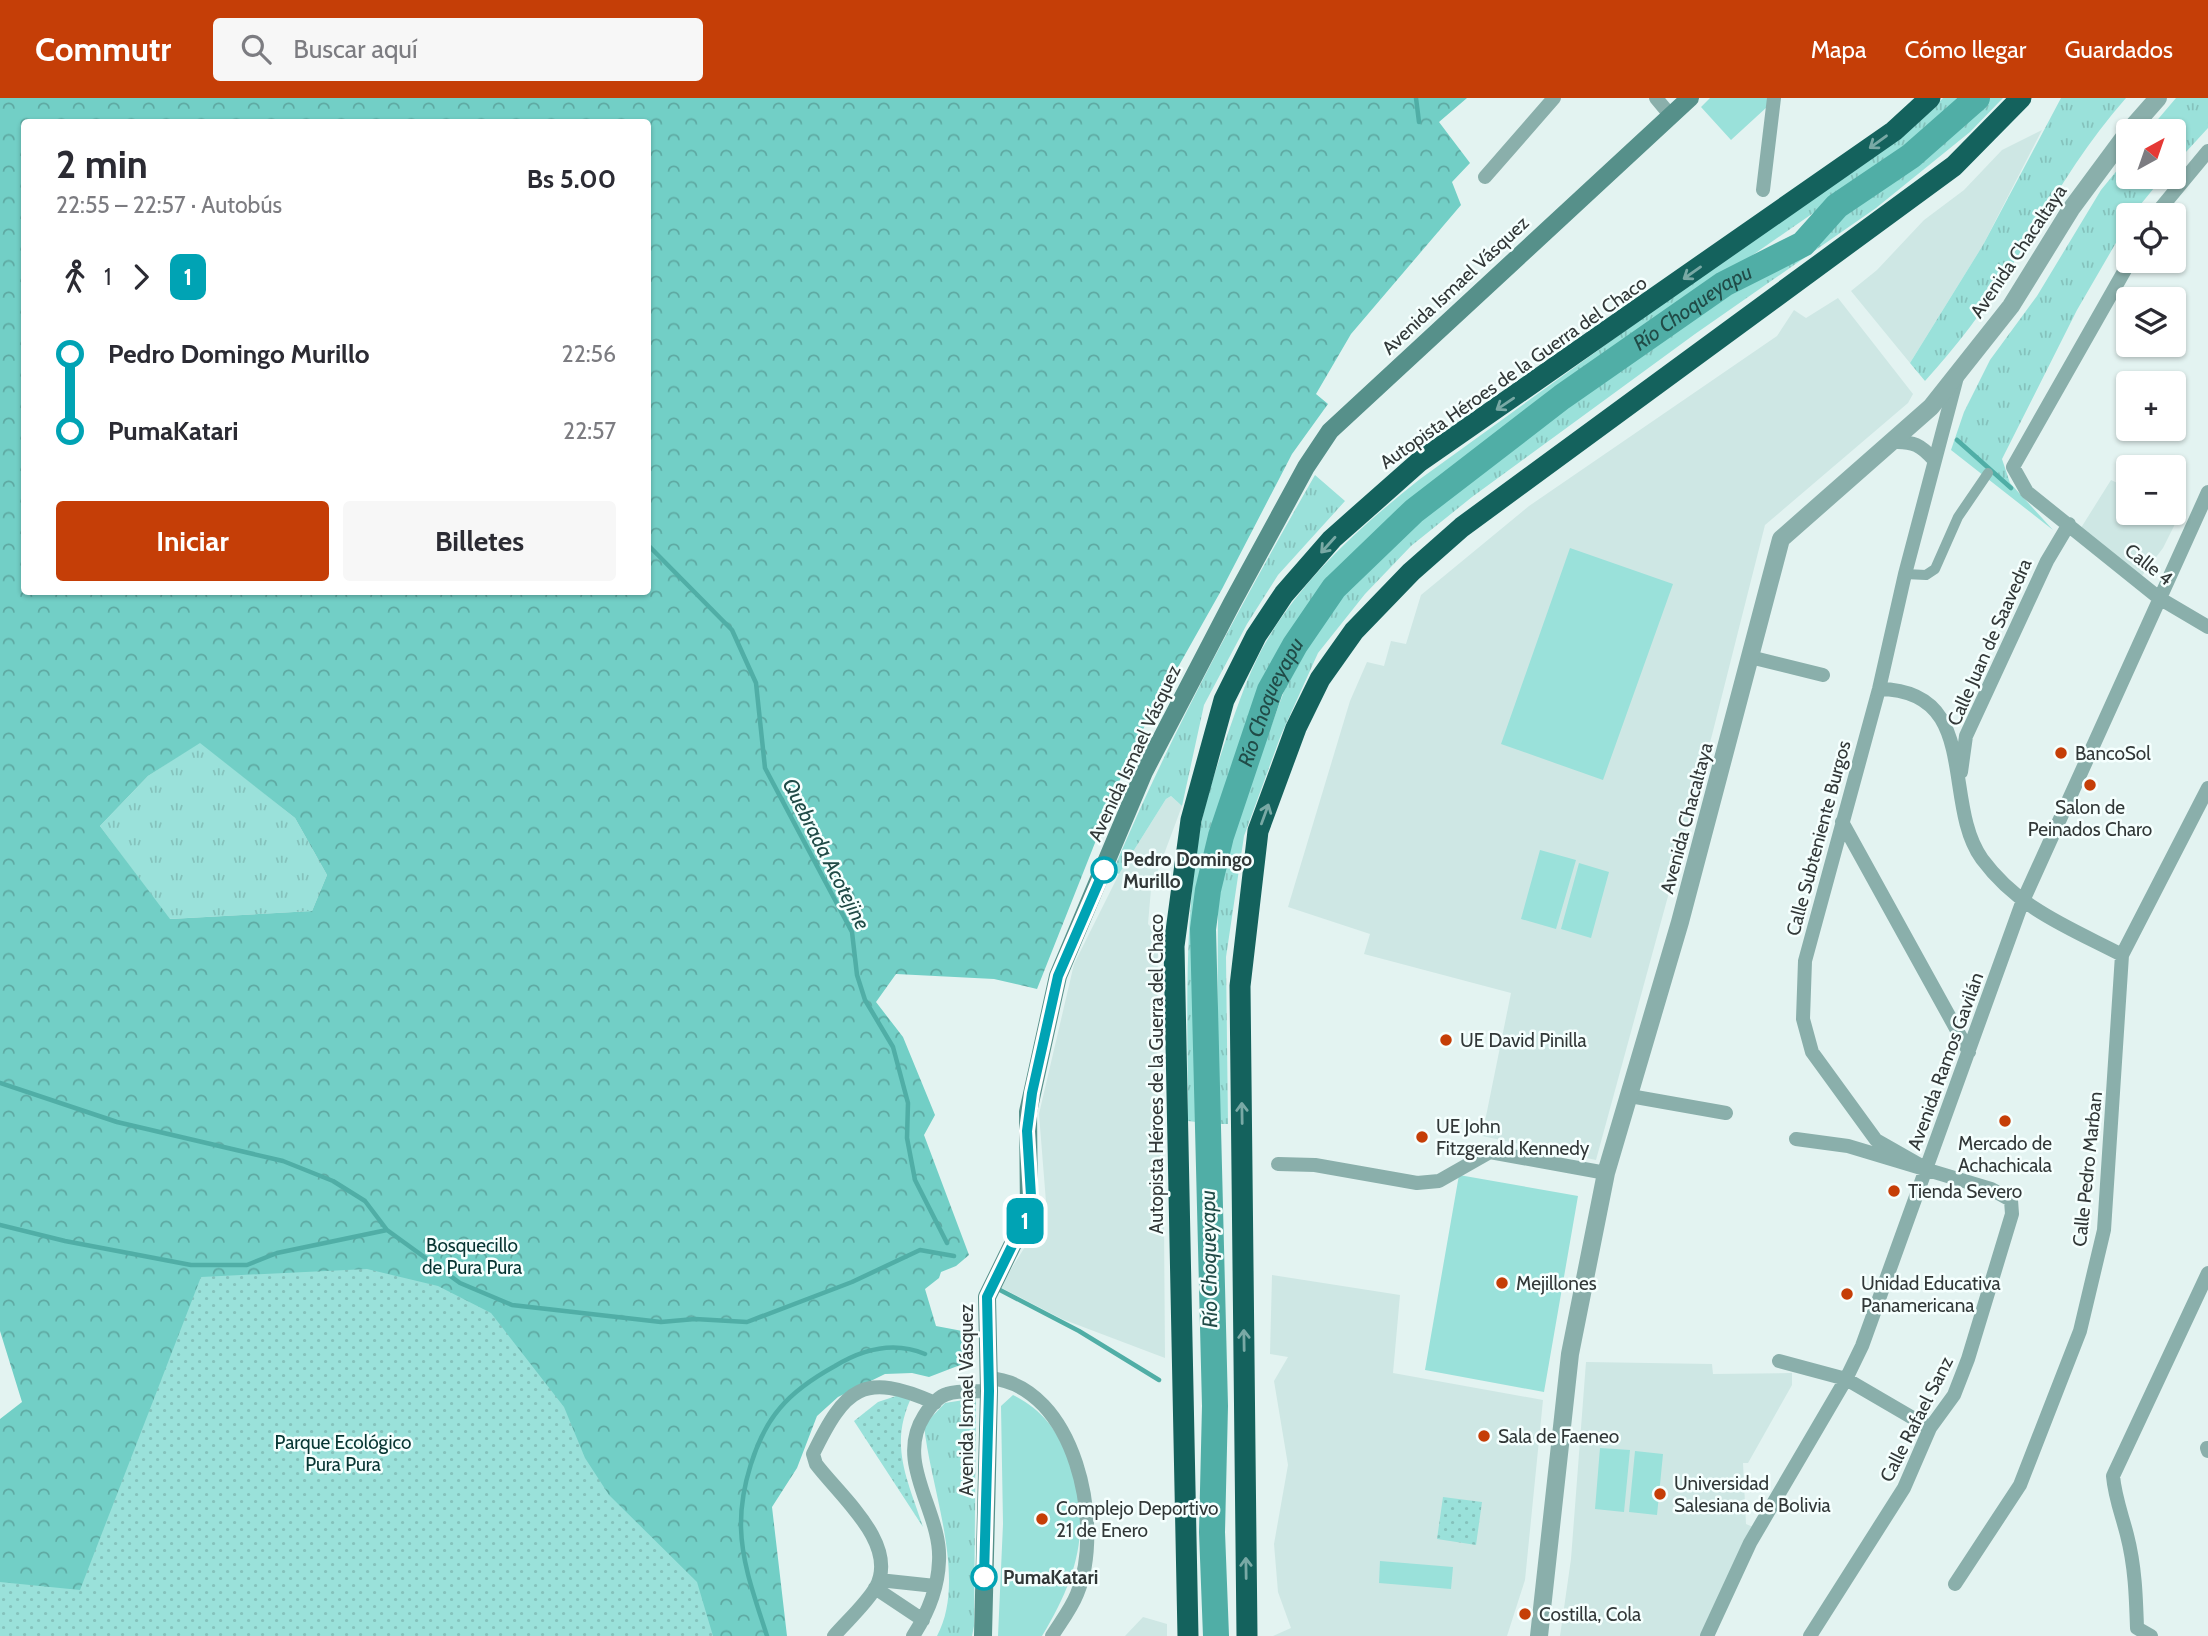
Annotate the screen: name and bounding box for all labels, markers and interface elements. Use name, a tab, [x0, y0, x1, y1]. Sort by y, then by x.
search box	[213, 18, 703, 81]
text: Commutr	[35, 29, 171, 69]
icon: search	[237, 30, 275, 68]
text: Buscar aquí	[293, 33, 418, 65]
text: Mapa	[1811, 35, 1867, 64]
text: Cómo llegar	[1905, 35, 2026, 64]
text: Guardados	[2064, 35, 2173, 64]
north arrow	[2116, 119, 2186, 189]
map controls	[2116, 119, 2186, 525]
one-way arrow	[1869, 135, 1888, 149]
text: 2 min	[56, 141, 148, 188]
text: Bs 5.00	[527, 163, 616, 195]
street label: Avenida Chacaltaya	[1965, 180, 2071, 322]
text: 22:55 – 22:57 · Autobús	[56, 191, 282, 219]
button: locate	[2116, 203, 2186, 273]
street label: Avenida Ismael Vásquez	[1377, 211, 1534, 359]
icon: walk	[56, 258, 94, 296]
icon: forward	[122, 258, 160, 296]
water label: Río Choqueyapu	[1628, 259, 1756, 356]
text: 1	[184, 262, 192, 291]
text: 1	[104, 263, 112, 291]
one-way arrow	[1683, 266, 1702, 280]
street label: Autopista Héroes de la Guerra del Chaco	[1375, 271, 1651, 474]
button: layers	[2116, 287, 2186, 357]
text: Pedro Domingo Murillo	[108, 338, 369, 370]
text: 22:56	[562, 340, 616, 368]
button: +	[2116, 371, 2186, 441]
one-way arrow	[1496, 396, 1515, 411]
text: PumaKatari	[108, 415, 238, 447]
text: 22:57	[563, 417, 616, 445]
button: −	[2116, 455, 2186, 525]
button: Iniciar	[56, 501, 329, 581]
button: Billetes	[343, 501, 616, 581]
one-way arrow	[1319, 536, 1336, 553]
street label: Calle 4	[2120, 538, 2177, 590]
street label: Calle Juan de Saavedra	[1942, 555, 2037, 729]
water label: Río Choqueyapu	[1232, 632, 1308, 770]
street label: Avenida Ismael Vásquez	[1083, 661, 1186, 845]
street label: Calle Subteniente Burgos	[1781, 738, 1856, 938]
street label: Avenida Chacaltaya	[1655, 740, 1718, 896]
place label: BancoSol	[2075, 742, 2151, 765]
marker: BancoSol	[2053, 745, 2069, 761]
water label: Quebrada Acotejine	[777, 774, 875, 934]
marker: Salon de Peinados Charo	[2082, 777, 2098, 793]
place label: Salon de Peinados Charo	[2028, 796, 2152, 841]
one-way arrow	[1259, 803, 1272, 825]
place label: Pedro Domingo Murillo	[1123, 848, 1252, 893]
marker: Pedro Domingo Murillo	[1091, 857, 1117, 883]
street label: Autopista Héroes de la Guerra del Chaco	[1145, 914, 1168, 1234]
street label: Avenida Ramos Gavilán	[1903, 969, 1988, 1153]
place label: UE David Pinilla	[1460, 1029, 1587, 1052]
marker: UE David Pinilla	[1438, 1032, 1454, 1048]
street label: Calle Pedro Marban	[2068, 1090, 2107, 1248]
one-way arrow	[1235, 1102, 1248, 1125]
marker: Mercado de Achachicala	[1997, 1113, 2013, 1129]
place label: UE John Fitzgerald Kennedy	[1436, 1115, 1590, 1160]
marker: UE John Fitzgerald Kennedy	[1414, 1129, 1430, 1145]
place label: Mercado de Achachicala	[1958, 1132, 2052, 1177]
place label: Tienda Severo	[1908, 1180, 2022, 1203]
marker: Tienda Severo	[1886, 1183, 1902, 1199]
water label: Río Choqueyapu	[1195, 1190, 1222, 1328]
line badge: 1	[1002, 1198, 1048, 1244]
text: 1	[1021, 1206, 1029, 1235]
park label: Bosquecillo de Pura Pura	[422, 1234, 522, 1279]
place label: Mejillones	[1516, 1272, 1597, 1295]
place label: Unidad Educativa Panamericana	[1861, 1272, 2001, 1317]
marker: Mejillones	[1494, 1275, 1510, 1291]
marker: Unidad Educativa Panamericana	[1839, 1286, 1855, 1302]
street label: Avenida Ismael Vásquez	[955, 1304, 978, 1496]
one-way arrow	[1237, 1329, 1251, 1352]
street label: Calle Rafael Sanz	[1875, 1353, 1958, 1486]
place label: Sala de Faeneo	[1498, 1425, 1619, 1448]
marker: Sala de Faeneo	[1476, 1428, 1492, 1444]
park label: Parque Ecológico Pura Pura	[275, 1431, 411, 1476]
place label: Universidad Salesiana de Bolivia	[1674, 1472, 1831, 1517]
marker: Universidad Salesiana de Bolivia	[1652, 1486, 1668, 1502]
place label: Complejo Deportivo 21 de Enero	[1056, 1497, 1219, 1542]
marker: Complejo Deportivo 21 de Enero	[1034, 1511, 1050, 1527]
one-way arrow	[1239, 1557, 1253, 1580]
marker: PumaKatari	[971, 1564, 997, 1590]
place label: PumaKatari	[1003, 1566, 1098, 1589]
place label: Costilla, Cola	[1539, 1603, 1641, 1626]
marker: Costilla, Cola	[1517, 1606, 1533, 1622]

